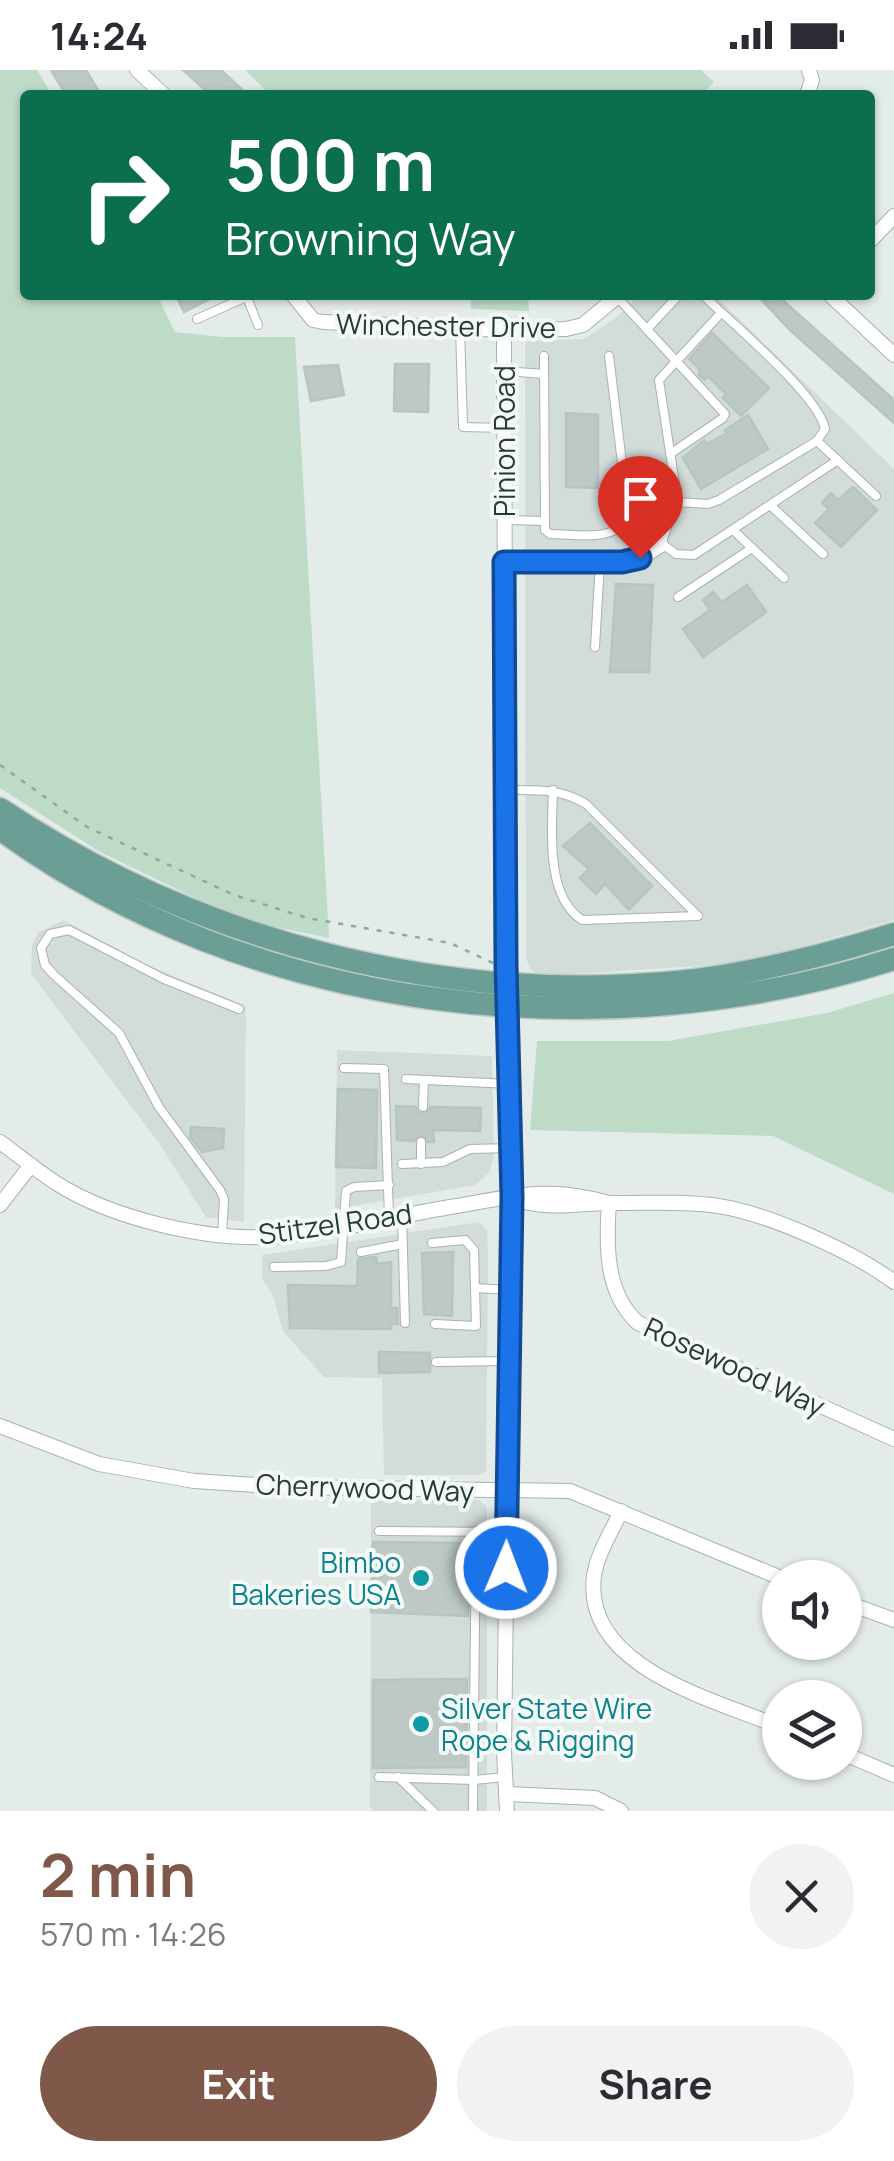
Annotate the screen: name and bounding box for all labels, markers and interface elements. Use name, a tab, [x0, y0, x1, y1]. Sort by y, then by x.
text: 14:24	[50, 9, 148, 61]
text: 500 m	[225, 116, 435, 212]
icon: right	[60, 130, 190, 260]
text: Browning Way	[225, 207, 516, 269]
street label: Winchester Drive	[336, 304, 556, 346]
street label: Pinion Road	[485, 365, 523, 517]
pin	[598, 456, 683, 559]
icon: arrive	[613, 471, 668, 526]
street label: Stitzel Road	[256, 1193, 414, 1253]
street label: Rosewood Way	[638, 1308, 832, 1425]
street label: Cherrywood Way	[255, 1464, 475, 1510]
position arrow	[454, 1516, 558, 1620]
place label: Bimbo Bakeries USA	[231, 1543, 401, 1613]
map controls	[762, 1560, 862, 1780]
button: sound	[762, 1560, 862, 1660]
marker: Bimbo Bakeries USA	[410, 1567, 432, 1589]
button: layers	[762, 1680, 862, 1780]
place label: Silver State Wire Rope & Rigging	[441, 1689, 652, 1759]
marker: Silver State Wire Rope & Rigging	[410, 1713, 432, 1735]
text: 2 min	[40, 1833, 196, 1915]
button: close	[749, 1844, 854, 1949]
text: 570 m · 14:26	[40, 1912, 227, 1956]
button: Exit	[40, 2026, 437, 2141]
button: Share	[457, 2026, 854, 2141]

